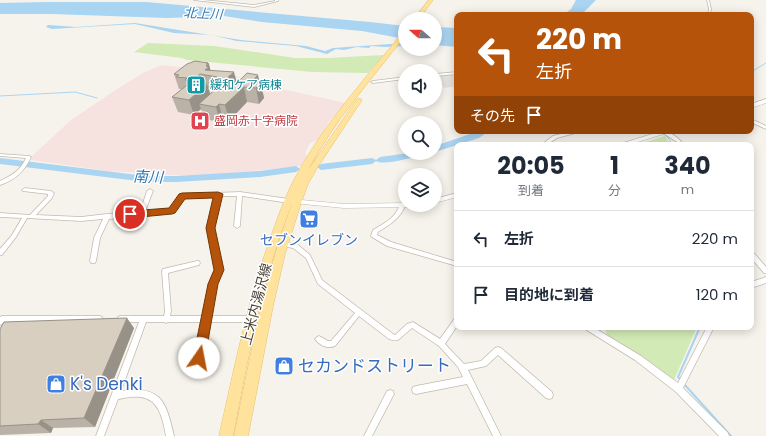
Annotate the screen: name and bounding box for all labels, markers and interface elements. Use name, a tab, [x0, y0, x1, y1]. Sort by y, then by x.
water label: 北上川	[183, 3, 225, 24]
north arrow	[398, 12, 442, 56]
map controls	[398, 12, 442, 212]
text: 220 m	[536, 20, 622, 59]
icon: left	[470, 28, 522, 80]
text: 左折	[536, 59, 572, 84]
button: sound	[398, 64, 442, 108]
building icon: 緩和ケア病棟	[185, 74, 207, 96]
place label: 緩和ケア病棟	[210, 76, 282, 93]
icon: arrive	[523, 104, 545, 126]
text: その先	[470, 105, 515, 126]
hospital icon: 盛岡赤十字病院	[189, 110, 211, 132]
place label: 盛岡赤十字病院	[214, 112, 298, 129]
button: search	[398, 116, 442, 160]
text: 20:05	[497, 149, 565, 182]
text: 1	[610, 149, 619, 182]
text: 340	[664, 149, 711, 182]
water label: 南川	[133, 165, 165, 188]
button: layers	[398, 168, 442, 212]
text: m	[681, 180, 694, 199]
text: 到着	[518, 181, 544, 200]
text: 分	[608, 181, 621, 200]
pin	[113, 197, 147, 231]
icon: arrive	[119, 203, 141, 225]
supermarket icon: セブンイレブン	[298, 208, 320, 230]
icon: left	[470, 228, 492, 250]
text: 左折	[504, 228, 534, 249]
text: 220 m	[692, 228, 738, 249]
place label: セブンイレブン	[260, 230, 358, 250]
street label: 上米内湯沢線	[235, 261, 277, 347]
icon: arrive	[470, 284, 492, 306]
text: 目的地に到着	[504, 284, 594, 305]
text: 120 m	[696, 284, 738, 305]
position arrow	[178, 337, 220, 379]
place label: セカンドストリート	[298, 354, 451, 378]
shop icon: セカンドストリート	[273, 355, 295, 377]
place label: K's Denki	[70, 372, 143, 396]
shop icon: K's Denki	[45, 373, 67, 395]

